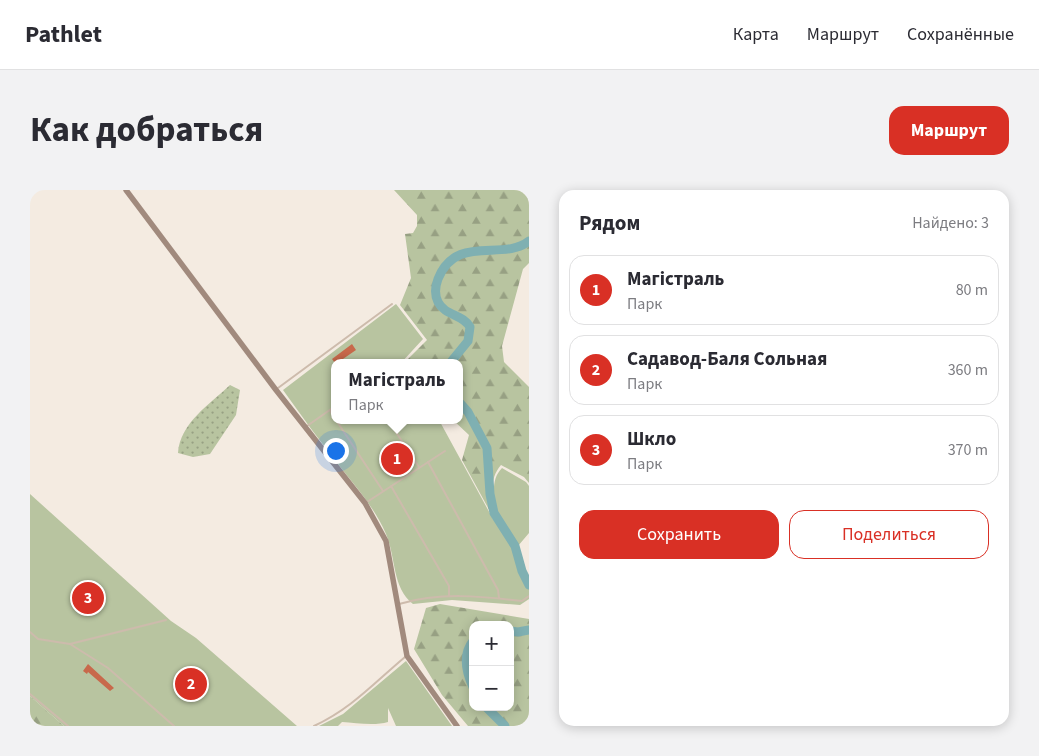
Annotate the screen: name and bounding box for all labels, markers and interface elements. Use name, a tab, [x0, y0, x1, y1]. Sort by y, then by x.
text: Pathlet	[25, 17, 102, 52]
text: Карта	[733, 22, 779, 47]
text: Маршрут	[807, 22, 879, 47]
text: Сохранённые	[907, 22, 1014, 47]
text: Как добраться	[30, 105, 263, 155]
button: Маршрут	[889, 106, 1009, 155]
text: Рядом	[579, 208, 640, 238]
text: Найдено: 3	[912, 212, 989, 234]
text: Магістраль	[627, 266, 724, 293]
text: 1	[592, 279, 600, 301]
text: 80 m	[956, 279, 988, 301]
text: Парк	[627, 293, 662, 315]
text: Садавод-Баля Сольная	[627, 346, 827, 373]
popup	[331, 359, 463, 424]
text: 2	[592, 359, 600, 381]
text: 360 m	[948, 359, 988, 381]
text: Магістраль	[348, 367, 446, 394]
text: Парк	[627, 373, 662, 395]
text: Парк	[348, 394, 384, 416]
text: Шкло	[627, 426, 676, 453]
your location	[323, 438, 349, 464]
text: 3	[592, 439, 600, 461]
text: 370 m	[948, 439, 988, 461]
pin: 1	[381, 440, 413, 478]
text: Парк	[627, 453, 662, 475]
button: Сохранить	[579, 510, 779, 559]
button: Поделиться	[789, 510, 989, 559]
pin: 3	[72, 579, 104, 617]
map controls	[469, 621, 514, 711]
button: +	[469, 621, 514, 666]
pin: 2	[175, 665, 207, 703]
button: −	[469, 666, 514, 711]

